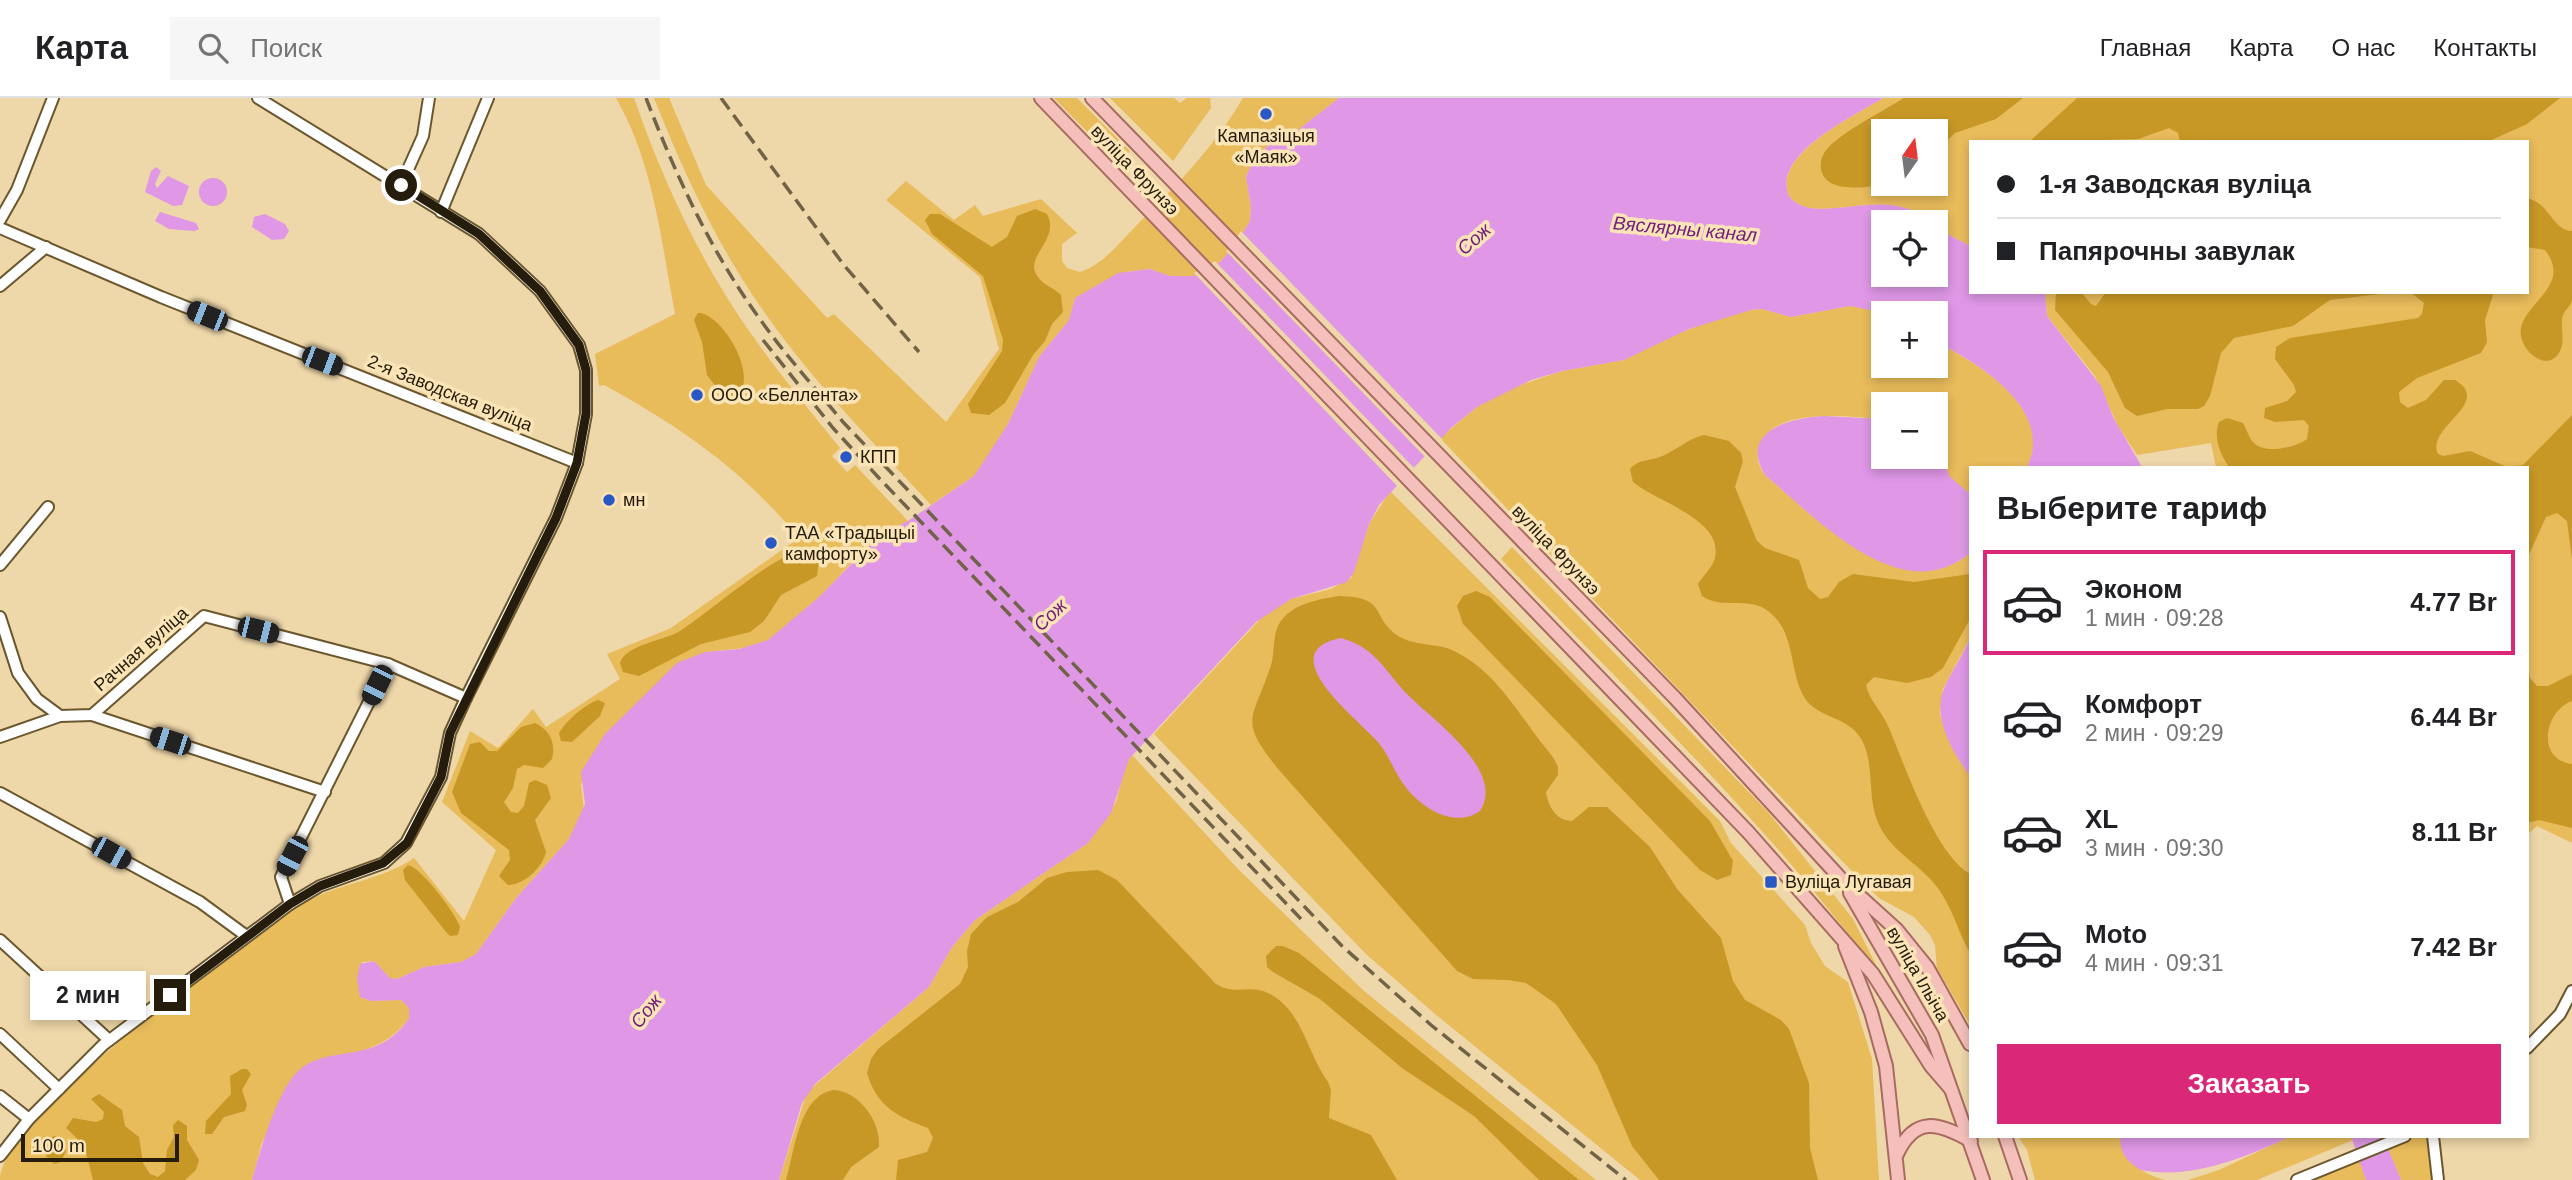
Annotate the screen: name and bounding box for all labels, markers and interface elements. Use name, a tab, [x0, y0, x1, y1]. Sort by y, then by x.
search box	[170, 17, 660, 80]
text: Карта	[35, 29, 128, 66]
icon: search	[194, 29, 232, 67]
text: Поиск	[250, 33, 322, 63]
text: Главная	[2100, 34, 2191, 61]
text: Карта	[2229, 34, 2293, 61]
text: О нас	[2331, 34, 2395, 61]
text: Контакты	[2433, 34, 2537, 61]
marker: Кампазіцыя «Маяк»	[1258, 106, 1274, 122]
north arrow	[1871, 119, 1948, 196]
map controls	[1871, 119, 1948, 469]
street label: вуліца Фрунзэ	[1087, 121, 1183, 219]
place label: Кампазіцыя «Маяк»	[1217, 126, 1315, 167]
route start	[385, 169, 417, 201]
text: 1-я Заводская вуліца	[2039, 169, 2311, 199]
button: locate	[1871, 210, 1948, 287]
water label: Вяслярны канал	[1612, 212, 1758, 246]
water label: Сож	[1453, 218, 1496, 259]
text: Папярочны завулак	[2039, 236, 2295, 266]
car	[184, 298, 231, 334]
button: +	[1871, 301, 1948, 378]
car	[299, 344, 346, 378]
street label: 2-я Заводская вуліца	[365, 351, 536, 436]
place label: ООО «Беллента»	[711, 385, 858, 405]
marker: ООО «Беллента»	[689, 387, 705, 403]
button: −	[1871, 392, 1948, 469]
place label: КПП	[860, 447, 896, 467]
marker: КПП	[838, 449, 854, 465]
place label: мн	[623, 490, 645, 510]
text: Выберите тариф	[1997, 490, 2267, 526]
marker: мн	[601, 492, 617, 508]
street label: вуліца Фрунзэ	[1508, 501, 1604, 599]
place label: ТАА «Традыцыі камфорту»	[785, 523, 915, 564]
marker: ТАА «Традыцыі камфорту»	[763, 535, 779, 551]
icon: car	[2001, 571, 2064, 634]
text: Эконом	[2085, 574, 2183, 604]
text: 4.77 Br	[2410, 587, 2497, 617]
water label: Сож	[1029, 594, 1071, 635]
street label: Рачная вуліца	[90, 602, 193, 695]
text: 1 мин · 09:28	[2085, 605, 2224, 631]
car	[236, 615, 281, 645]
car	[359, 662, 396, 708]
icon: car	[2001, 686, 2064, 749]
text: Комфорт	[2085, 689, 2202, 719]
text: 6.44 Br	[2410, 702, 2497, 732]
text: 2 мин · 09:29	[2085, 720, 2224, 746]
car	[147, 725, 194, 757]
icon: car	[2001, 801, 2064, 864]
text: XL	[2085, 804, 2118, 834]
text: 8.11 Br	[2412, 817, 2497, 847]
car	[273, 833, 312, 879]
car	[88, 834, 135, 872]
text: 3 мин · 09:30	[2085, 835, 2224, 861]
place label: Вуліца Лугавая	[1785, 872, 1912, 892]
marker: Вуліца Лугавая	[1763, 874, 1779, 890]
icon: car	[2001, 916, 2064, 979]
text: Moto	[2085, 919, 2147, 949]
street label: вуліца Ільіча	[1883, 923, 1954, 1026]
text: 7.42 Br	[2410, 932, 2497, 962]
text: 4 мин · 09:31	[2085, 950, 2224, 976]
callout: 2 мин	[30, 970, 146, 1020]
route end	[154, 979, 186, 1011]
text: 2 мин	[56, 982, 120, 1008]
water label: Сож	[626, 989, 666, 1032]
button: Заказать	[1997, 1044, 2501, 1124]
scale bar	[21, 1131, 178, 1163]
text: 100 m	[32, 1135, 85, 1156]

